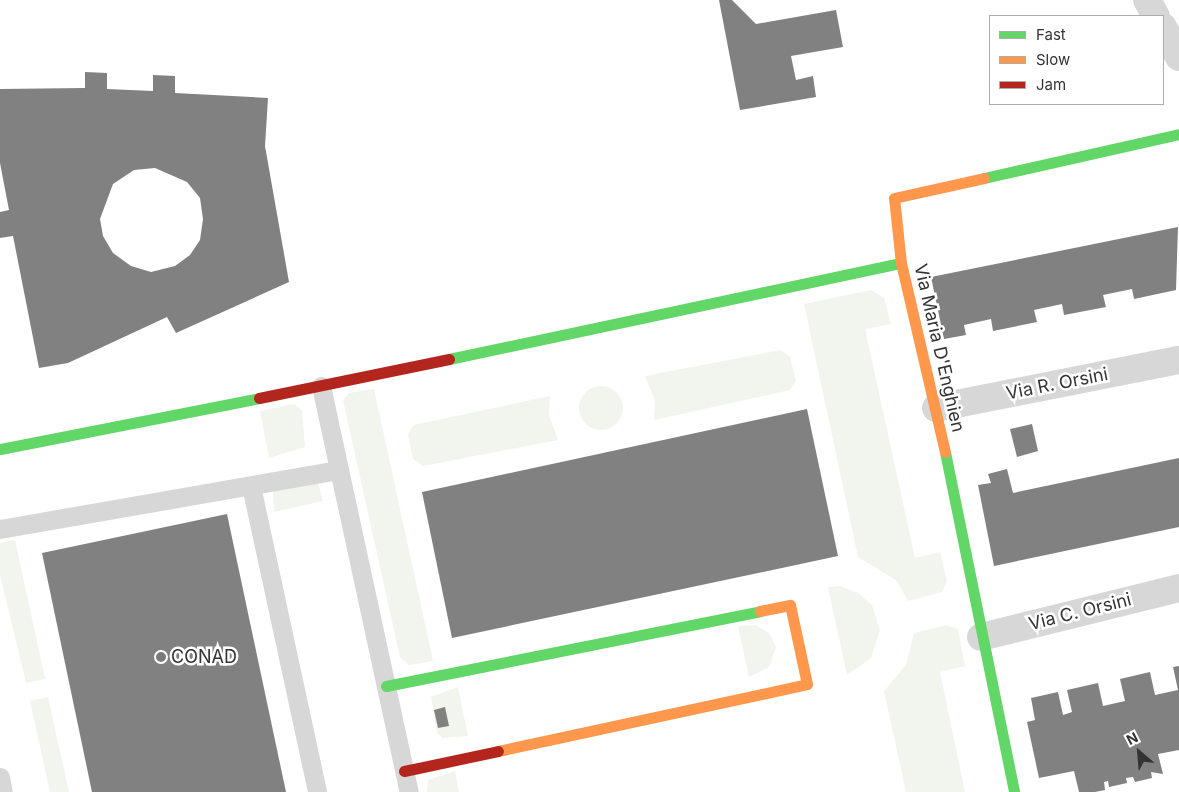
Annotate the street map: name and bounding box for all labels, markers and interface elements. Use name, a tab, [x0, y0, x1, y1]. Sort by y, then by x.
legend	[989, 15, 1164, 105]
text: Fast	[1036, 25, 1066, 44]
text: Slow	[1036, 50, 1070, 69]
text: Jam	[1036, 75, 1066, 94]
street label: Via Maria D'Enghien	[909, 262, 969, 434]
street label: Via R. Orsini	[1004, 364, 1110, 404]
street label: Via C. Orsini	[1027, 589, 1133, 635]
place label: CONAD	[171, 646, 237, 668]
marker: CONAD	[155, 651, 167, 663]
north arrow	[1114, 727, 1164, 777]
text: N	[1123, 728, 1141, 748]

